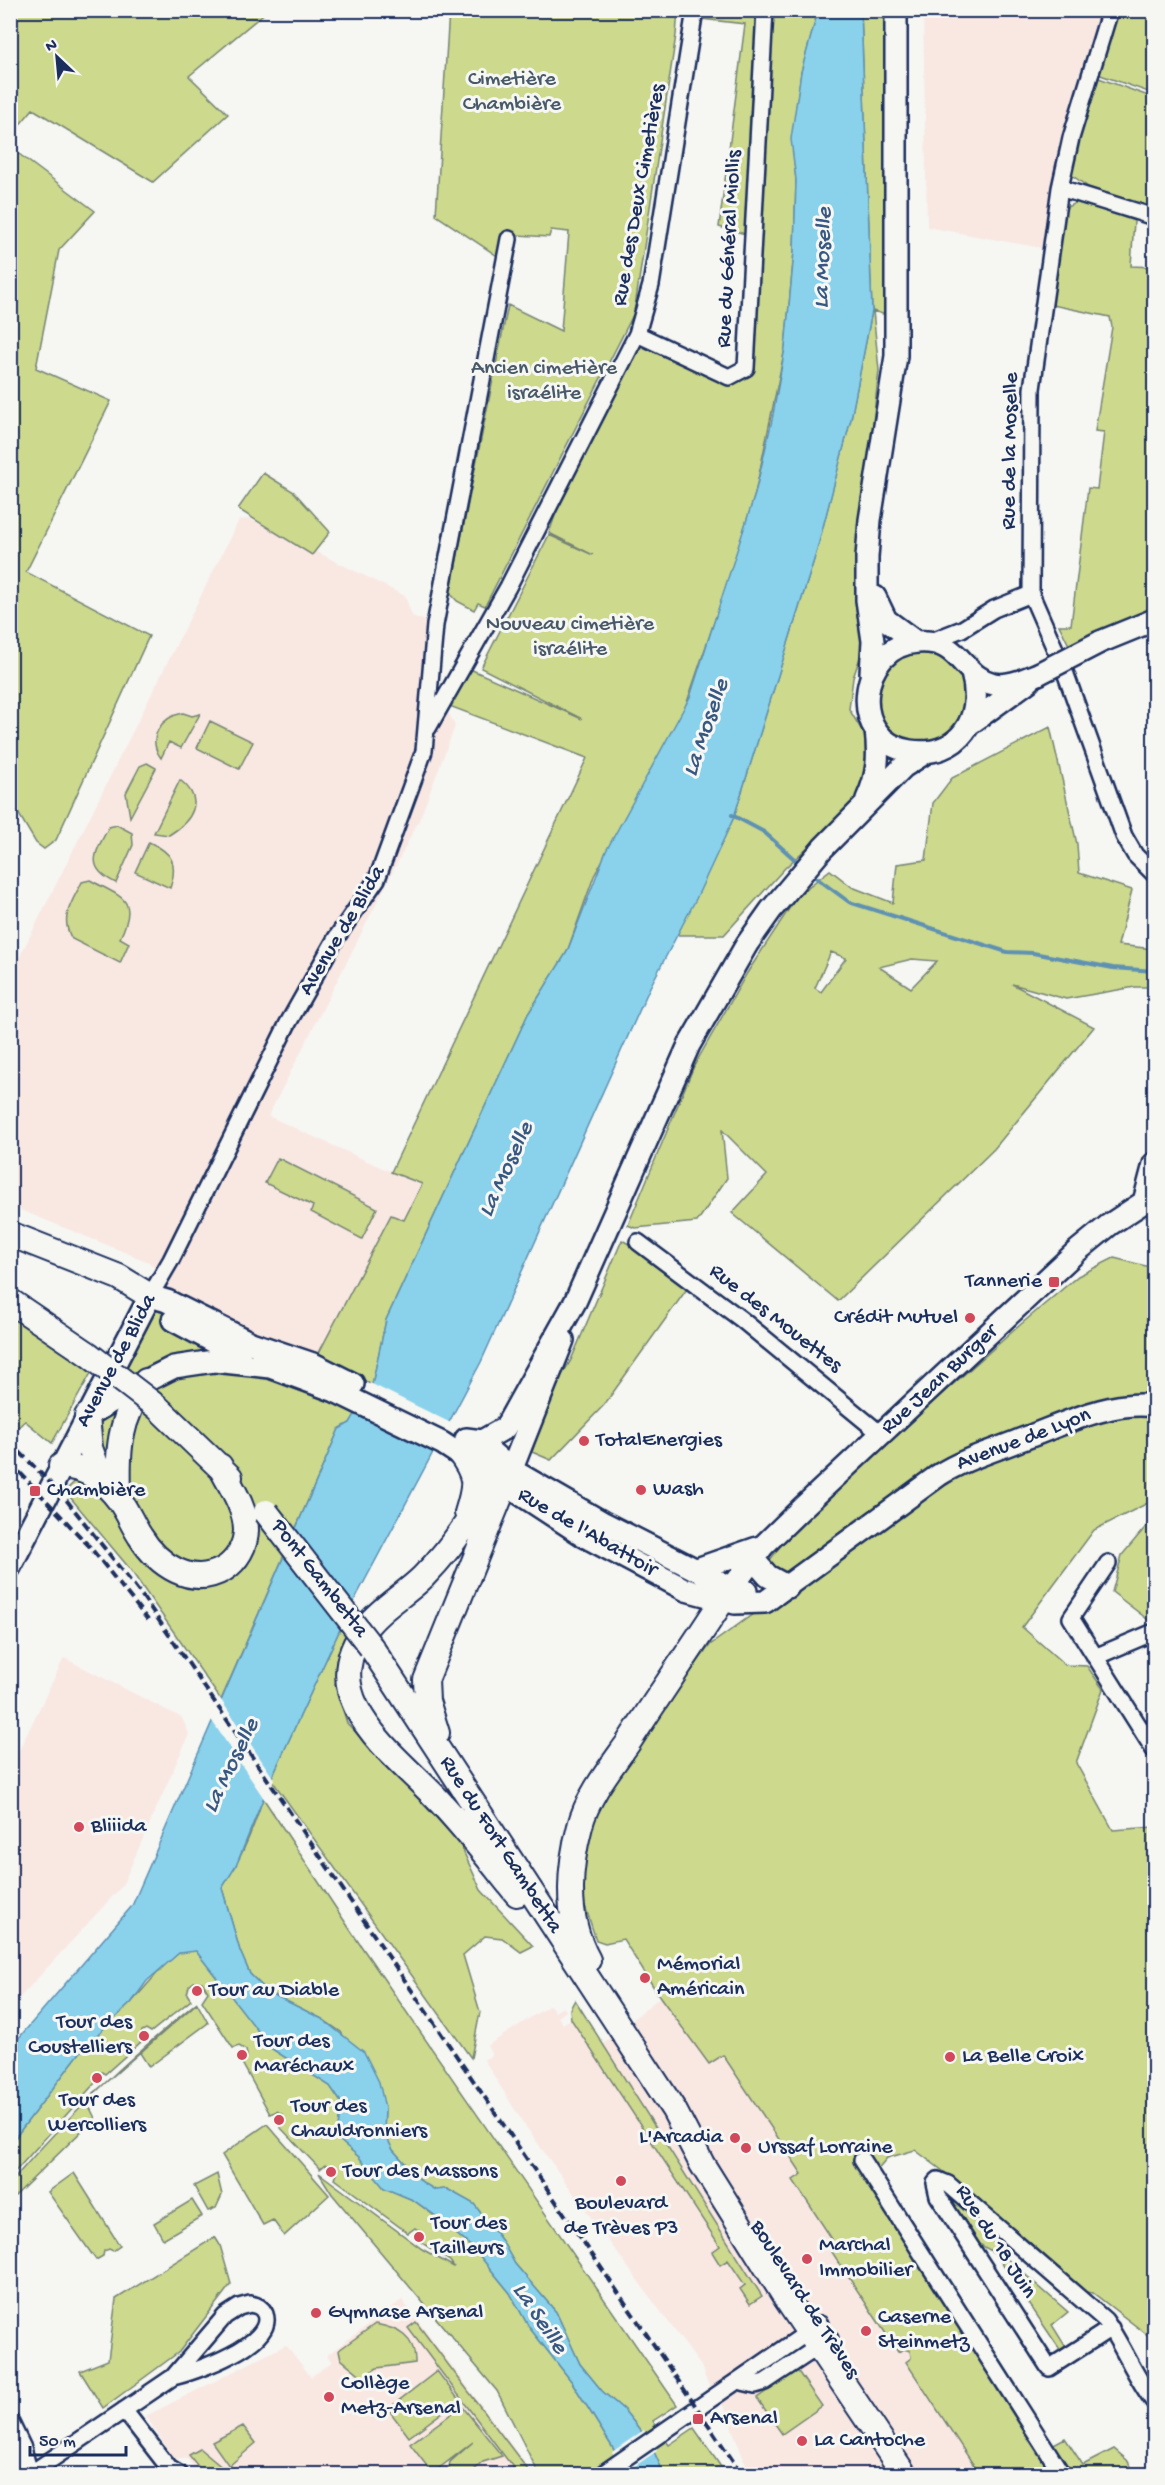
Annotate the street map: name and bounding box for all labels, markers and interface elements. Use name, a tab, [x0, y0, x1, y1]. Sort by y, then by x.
north arrow	[27, 27, 87, 87]
text: N	[43, 36, 61, 57]
park label: Cimetière Chambière	[463, 67, 562, 118]
street label: Rue des Deux Cimetières	[608, 81, 672, 308]
street label: Rue du Général Miollis	[712, 149, 748, 349]
water label: La Moselle	[808, 205, 840, 309]
park label: Ancien cimetière israélite	[471, 356, 618, 407]
street label: Rue de la Moselle	[997, 371, 1025, 530]
park label: Nouveau cimetière israélite	[486, 612, 655, 663]
water label: La Moselle	[677, 674, 738, 781]
street label: Avenue de Blida	[294, 861, 392, 1001]
water label: La Moselle	[472, 1117, 542, 1222]
street label: Rue des Mouettes	[703, 1259, 847, 1380]
place label: Tannerie	[963, 1269, 1043, 1295]
marker: Tannerie	[1047, 1275, 1061, 1289]
street label: Avenue de Blida	[71, 1289, 163, 1432]
place label: Crédit Mutuel	[834, 1305, 958, 1331]
marker: Crédit Mutuel	[963, 1311, 977, 1325]
street label: Rue Jean Burger	[876, 1318, 1005, 1441]
street label: Avenue de Lyon	[953, 1402, 1095, 1478]
place label: TotalEnergies	[594, 1428, 723, 1454]
marker: TotalEnergies	[577, 1434, 591, 1448]
place label: Wash	[653, 1477, 704, 1503]
place label: Chambière	[47, 1478, 146, 1504]
street label: Rue de l'Abattoir	[512, 1482, 663, 1585]
marker: Wash	[634, 1483, 648, 1497]
marker: Chambière	[28, 1484, 42, 1498]
street label: Pont Gambetta	[264, 1514, 374, 1644]
water label: La Moselle	[197, 1713, 268, 1818]
street label: Rue du Fort Gambetta	[433, 1751, 568, 1939]
place label: Bliiida	[90, 1814, 147, 1840]
marker: Bliiida	[72, 1820, 86, 1834]
place label: Mémorial Américain	[657, 1952, 745, 2003]
marker: Mémorial Américain	[638, 1971, 652, 1985]
place label: Tour au Diable	[207, 1978, 340, 2004]
marker: Tour au Diable	[190, 1984, 204, 1998]
place label: Tour des Coustelliers	[28, 2010, 133, 2061]
marker: Tour des Coustelliers	[137, 2029, 151, 2043]
place label: Tour des Maréchaux	[252, 2029, 354, 2080]
place label: La Belle Croix	[962, 2044, 1084, 2070]
marker: Tour des Maréchaux	[235, 2048, 249, 2062]
marker: La Belle Croix	[943, 2050, 957, 2064]
marker: Tour des Wercolliers	[90, 2071, 104, 2085]
place label: Tour des Wercolliers	[48, 2088, 147, 2139]
place label: Tour des Chauldronniers	[289, 2094, 428, 2145]
marker: Tour des Chauldronniers	[272, 2113, 286, 2127]
place label: L'Arcadia	[639, 2125, 724, 2151]
marker: L'Arcadia	[728, 2131, 742, 2145]
place label: Urssaf Lorraine	[758, 2135, 893, 2161]
marker: Urssaf Lorraine	[739, 2141, 753, 2155]
place label: Tour des Massons	[341, 2159, 498, 2185]
marker: Tour des Massons	[324, 2165, 338, 2179]
marker: Boulevard de Trèves P3	[614, 2174, 628, 2188]
street label: Rue du 18 Juin	[949, 2180, 1042, 2304]
place label: Boulevard de Trèves P3	[564, 2191, 678, 2242]
place label: Tour des Tailleurs	[429, 2211, 507, 2262]
street label: Boulevard de Trèves	[743, 2215, 865, 2385]
marker: Tour des Tailleurs	[412, 2230, 426, 2244]
place label: Marchal Immobilier	[819, 2233, 914, 2284]
marker: Marchal Immobilier	[800, 2252, 814, 2266]
water label: La Seille	[505, 2278, 574, 2361]
place label: Gymnase Arsenal	[328, 2300, 484, 2326]
place label: Caserne Steinmetz	[878, 2305, 971, 2356]
marker: Gymnase Arsenal	[309, 2306, 323, 2320]
marker: Caserne Steinmetz	[859, 2324, 873, 2338]
place label: Collège Metz-Arsenal	[341, 2371, 461, 2422]
marker: Collège Metz-Arsenal	[322, 2390, 336, 2404]
place label: Arsenal	[710, 2406, 778, 2432]
marker: Arsenal	[691, 2412, 705, 2426]
scale bar	[30, 2419, 126, 2457]
place label: La Cantoche	[814, 2428, 926, 2454]
text: 50 m	[39, 2432, 76, 2453]
marker: La Cantoche	[795, 2434, 809, 2448]

